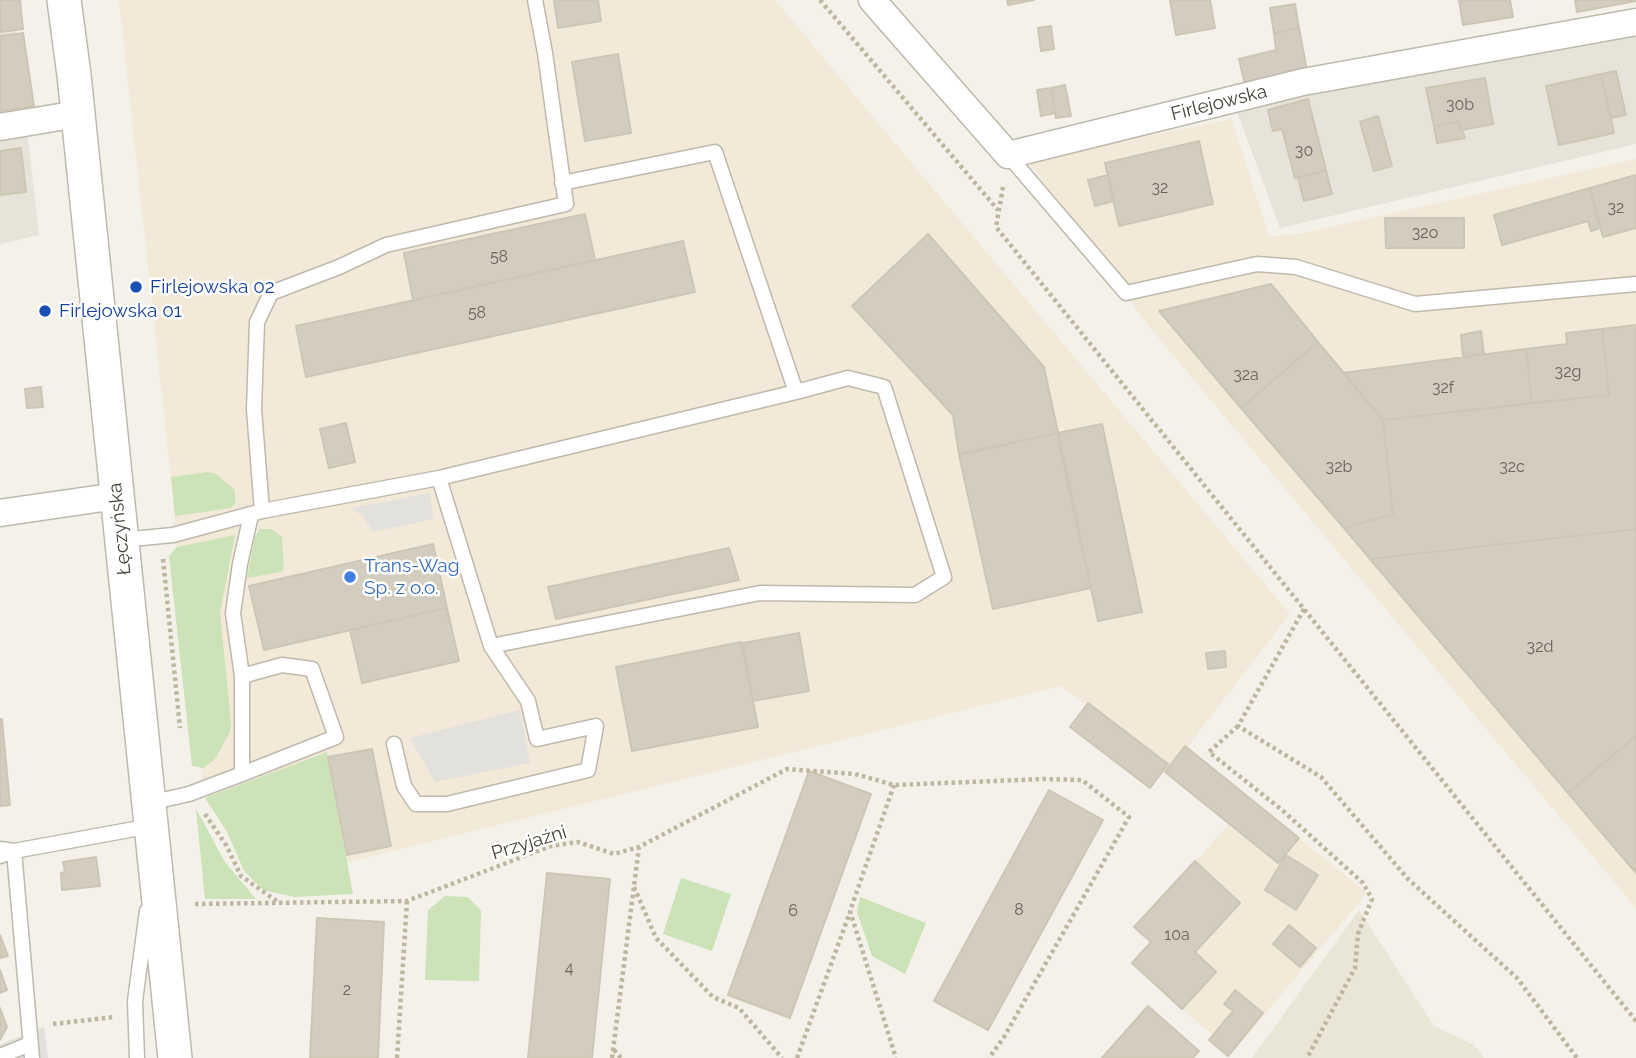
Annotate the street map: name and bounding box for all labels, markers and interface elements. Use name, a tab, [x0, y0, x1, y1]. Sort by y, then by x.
street label: Firlejowska	[1169, 80, 1269, 126]
house number: 30b	[1446, 95, 1474, 115]
house number: 30	[1295, 141, 1313, 161]
house number: 32	[1152, 178, 1168, 198]
house number: 32	[1608, 198, 1624, 218]
house number: 32o	[1412, 223, 1438, 243]
house number: 58	[490, 247, 508, 267]
place label: Firlejowska 02	[150, 276, 275, 298]
marker: Firlejowska 02	[128, 279, 144, 295]
place label: Firlejowska 01	[59, 300, 182, 322]
marker: Firlejowska 01	[37, 303, 53, 319]
house number: 58	[468, 303, 486, 323]
house number: 32g	[1555, 362, 1581, 382]
house number: 32a	[1233, 365, 1259, 385]
house number: 32f	[1432, 378, 1454, 398]
house number: 32b	[1326, 457, 1352, 477]
house number: 32c	[1499, 457, 1525, 477]
street label: Łęczyńska	[104, 482, 136, 576]
place label: Trans-Wag Sp. z o.o.	[364, 555, 459, 599]
marker: Trans-Wag Sp. z o.o.	[342, 569, 358, 585]
house number: 32d	[1527, 637, 1553, 657]
street label: Przyjaźni	[489, 821, 569, 865]
house number: 8	[1014, 900, 1024, 920]
house number: 6	[788, 901, 798, 921]
house number: 10a	[1164, 925, 1190, 945]
house number: 4	[565, 958, 573, 978]
house number: 2	[343, 980, 351, 1000]

